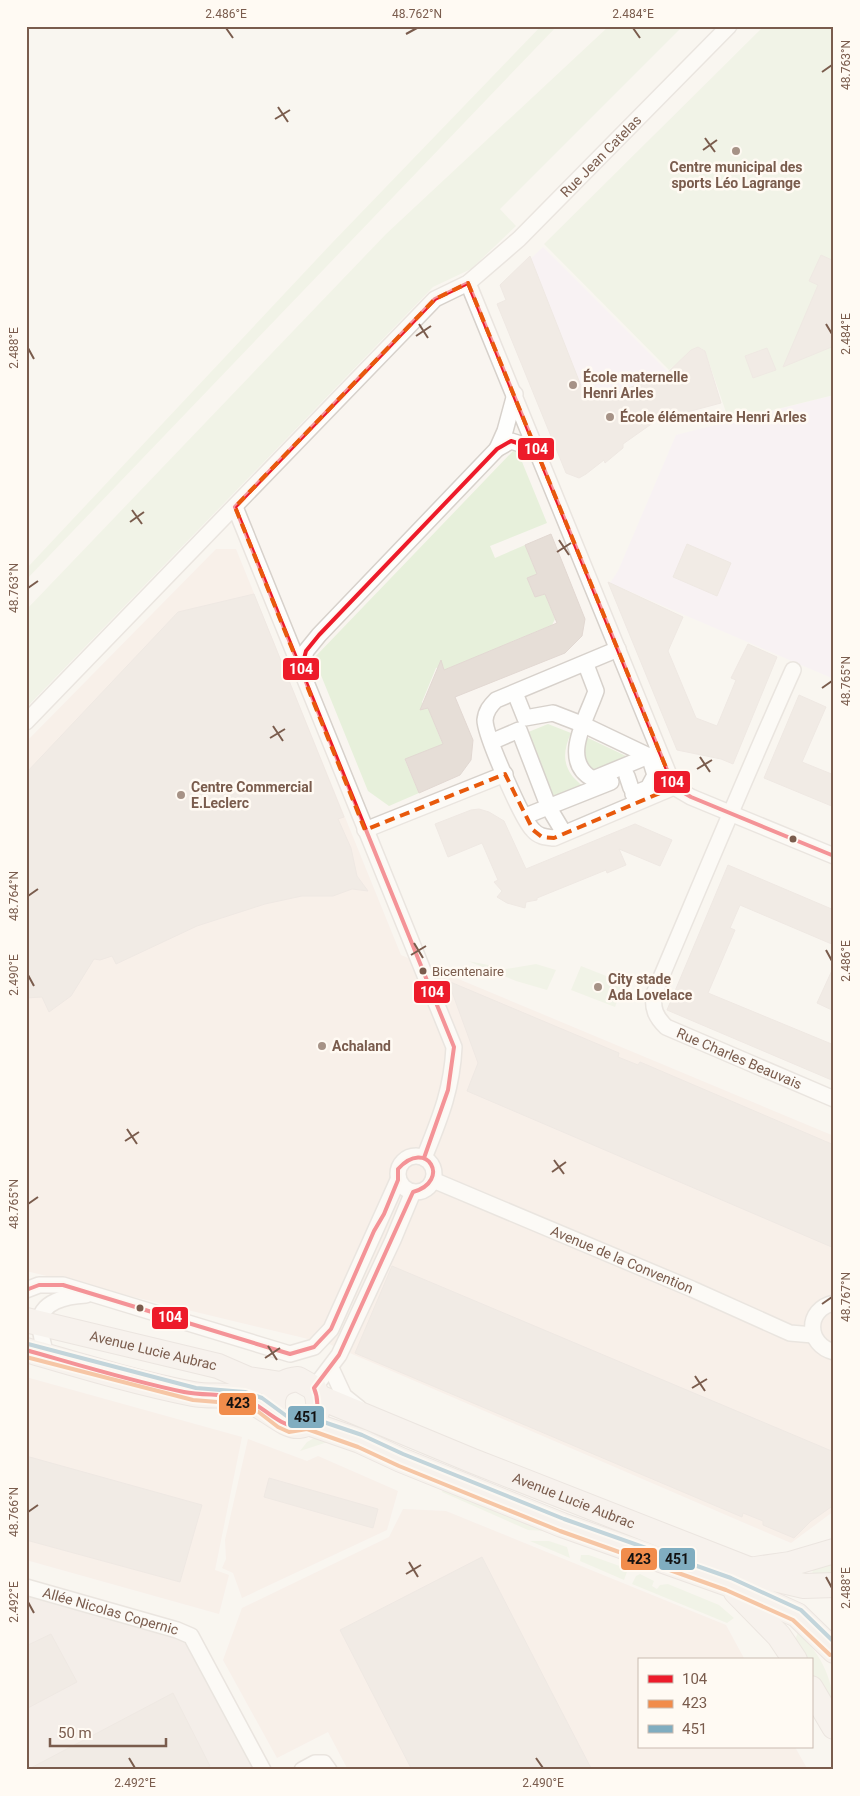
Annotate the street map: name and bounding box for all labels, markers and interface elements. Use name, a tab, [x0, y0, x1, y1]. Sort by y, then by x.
text: 2.486°E	[205, 7, 247, 21]
text: 48.762°N	[392, 7, 442, 21]
text: 2.484°E	[612, 7, 654, 21]
text: 48.763°N	[839, 40, 853, 90]
street label: Rue Jean Catelas	[557, 112, 645, 200]
marker: Centre municipal des sports Léo Lagrange	[730, 145, 742, 157]
place label: Centre municipal des sports Léo Lagrange	[669, 159, 803, 191]
text: 2.484°E	[839, 313, 853, 355]
text: 2.488°E	[7, 327, 21, 369]
place label: École maternelle Henri Arles	[583, 368, 689, 401]
marker: École maternelle Henri Arles	[567, 379, 579, 391]
place label: École élémentaire Henri Arles	[620, 408, 807, 425]
marker: École élémentaire Henri Arles	[604, 411, 616, 423]
line badge: 104	[517, 437, 555, 461]
text: 104	[524, 441, 548, 457]
text: 48.763°N	[7, 563, 21, 613]
text: 48.765°N	[839, 656, 853, 706]
line badge: 104	[282, 657, 320, 681]
text: 104	[289, 661, 313, 677]
line badge: 104	[653, 770, 691, 794]
text: 104	[660, 774, 684, 790]
place label: Centre Commercial E.Leclerc	[191, 779, 312, 811]
marker: Centre Commercial E.Leclerc	[175, 789, 187, 801]
unlabelled marker	[788, 834, 798, 844]
text: 48.764°N	[7, 871, 21, 921]
text: 2.486°E	[839, 940, 853, 982]
text: 2.490°E	[7, 954, 21, 996]
place label: Bicentenaire	[432, 964, 504, 979]
marker: Bicentenaire	[418, 966, 428, 976]
place label: City stade Ada Lovelace	[608, 971, 693, 1003]
line badge: 104	[413, 980, 451, 1004]
marker: City stade Ada Lovelace	[592, 981, 604, 993]
text: 104	[420, 984, 444, 1000]
street label: Rue Charles Beauvais	[674, 1025, 804, 1092]
place label: Achaland	[332, 1038, 391, 1054]
marker: Achaland	[316, 1040, 328, 1052]
text: 48.765°N	[7, 1179, 21, 1229]
street label: Avenue de la Convention	[548, 1222, 696, 1297]
text: 48.767°N	[839, 1272, 853, 1322]
unlabelled marker	[135, 1303, 145, 1313]
line badge: 104	[151, 1306, 189, 1330]
text: 104	[158, 1309, 182, 1325]
street label: Avenue Lucie Aubrac	[88, 1328, 218, 1373]
line badge: 423	[218, 1392, 257, 1416]
text: 423	[226, 1395, 250, 1411]
line badge: 451	[287, 1405, 325, 1429]
text: 451	[294, 1409, 318, 1425]
street label: Avenue Lucie Aubrac	[510, 1469, 637, 1532]
text: 48.766°N	[7, 1487, 21, 1537]
line badge: 423	[620, 1547, 658, 1571]
line badge: 451	[658, 1547, 696, 1571]
text: 423	[627, 1551, 651, 1567]
text: 451	[665, 1551, 689, 1567]
text: 2.488°E	[839, 1567, 853, 1609]
text: 2.492°E	[7, 1581, 21, 1623]
street label: Allée Nicolas Copernic	[41, 1584, 180, 1638]
legend	[638, 1658, 812, 1748]
text: 104	[682, 1670, 708, 1688]
text: 423	[682, 1694, 707, 1712]
scale bar	[50, 1716, 166, 1748]
text: 451	[682, 1720, 707, 1738]
text: 50 m	[58, 1724, 92, 1742]
text: 2.492°E	[114, 1776, 156, 1790]
text: 2.490°E	[522, 1776, 564, 1790]

